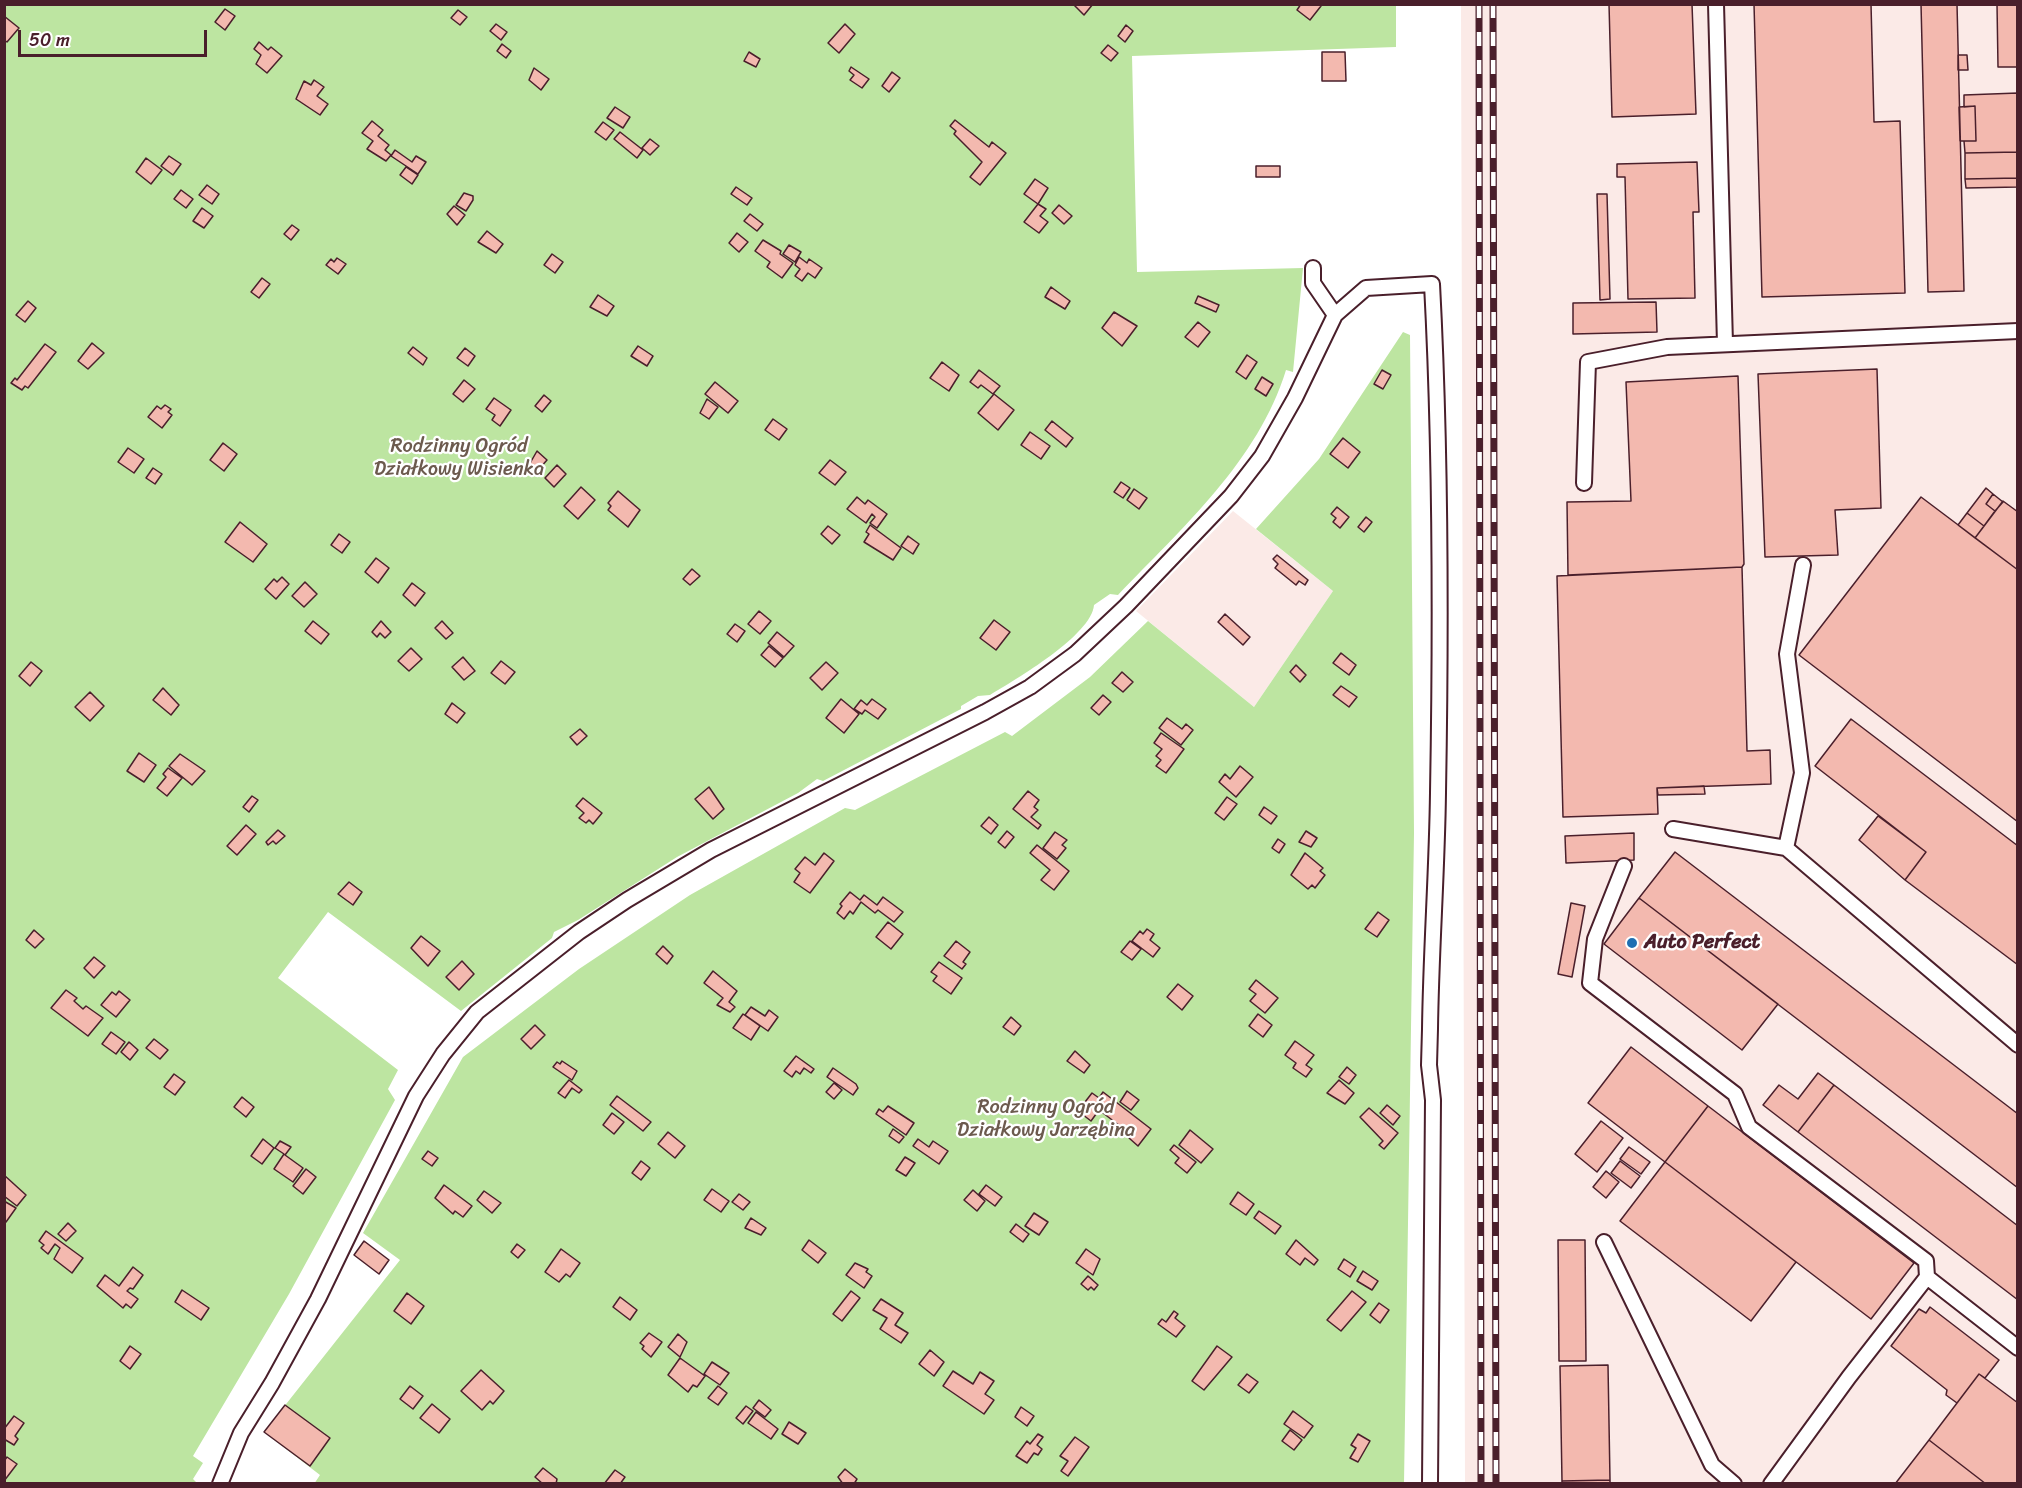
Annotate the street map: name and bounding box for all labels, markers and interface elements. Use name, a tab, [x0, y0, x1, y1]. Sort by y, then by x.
scale bar	[21, 18, 210, 56]
text: 50 m	[29, 24, 70, 56]
park label: Rodzinny Ogród Działkowy Wisienka	[374, 435, 544, 482]
place label: Auto Perfect	[1644, 931, 1760, 955]
marker: Auto Perfect	[1625, 936, 1639, 950]
park label: Rodzinny Ogród Działkowy Jarzębina	[957, 1096, 1135, 1143]

